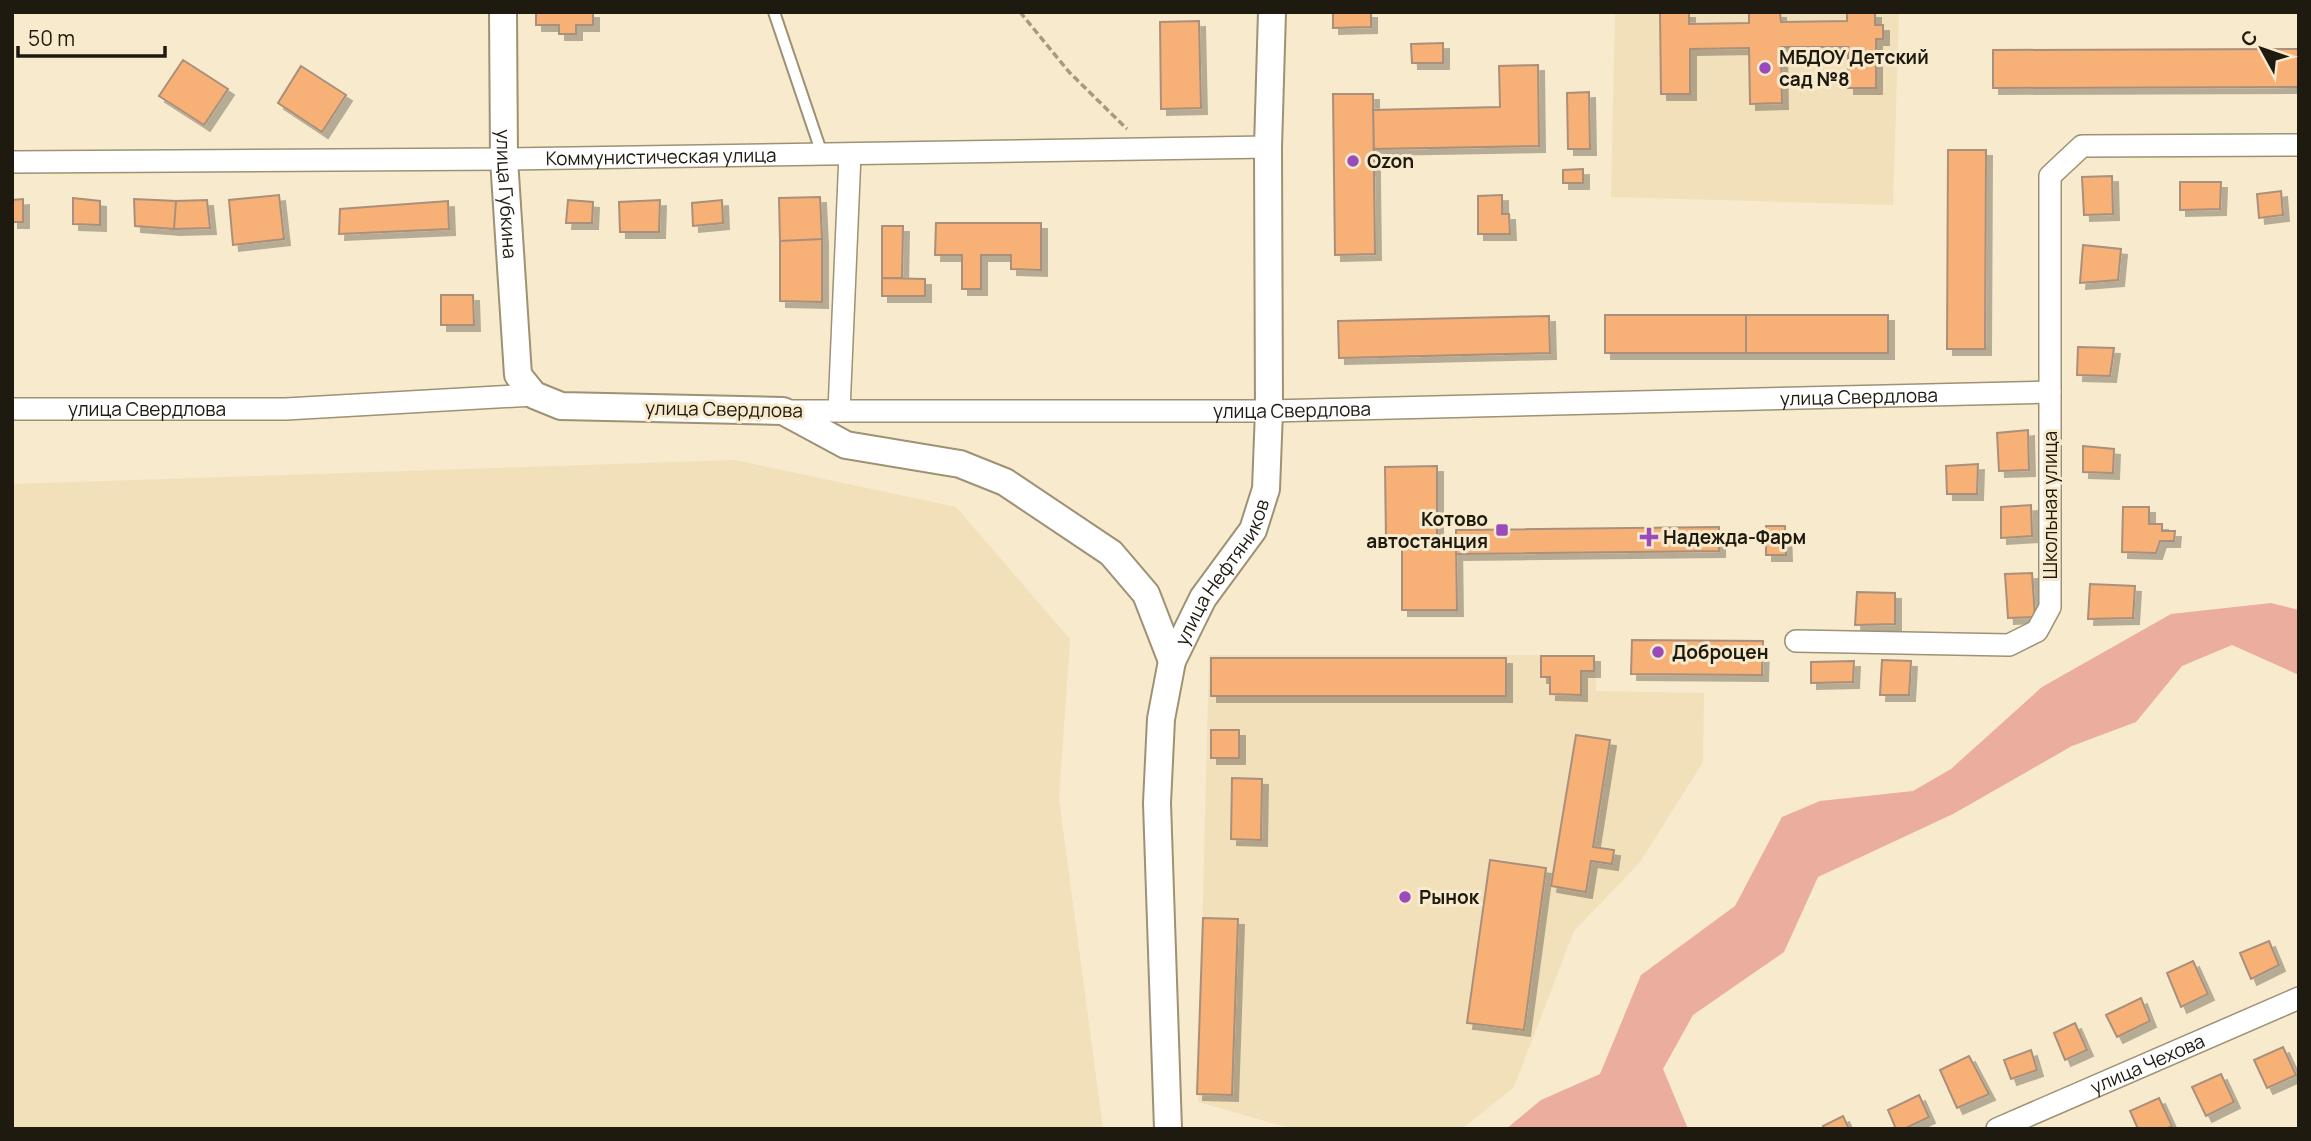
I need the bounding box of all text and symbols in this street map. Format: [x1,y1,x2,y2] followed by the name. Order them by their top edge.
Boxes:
[18,14,164,58] scale bar
[2227,14,2297,84] north arrow
[28,24,75,52] text: 50 m
[2235,24,2263,52] text: С
[1779,44,1929,92] place label: МБДОУ Детский сад №8
[1757,60,1773,76] marker: МБДОУ Детский сад №8
[491,129,523,259] street label: улица Губкина
[545,142,777,171] street label: Коммунистическая улица
[1367,148,1414,174] place label: Ozon
[1345,153,1361,169] marker: Ozon
[1780,382,1938,412] street label: улица Свердлова
[645,395,803,423] street label: улица Свердлова
[68,396,226,422] street label: улица Свердлова
[1213,396,1371,424] street label: улица Свердлова
[2037,431,2063,579] street label: Школьная улица
[1169,496,1275,650] street label: улица Нефтяников
[1366,506,1488,554] place label: Котово автостанция
[1494,522,1510,538] marker: Котово автостанция
[1663,524,1806,550] place label: Надежда-Фарм
[1641,529,1657,545] marker: Надежда-Фарм
[1672,639,1769,665] place label: Доброцен
[1650,644,1666,660] marker: Доброцен
[1419,884,1480,910] place label: Рынок
[1397,889,1413,905] marker: Рынок
[2086,1027,2209,1100] street label: улица Чехова

